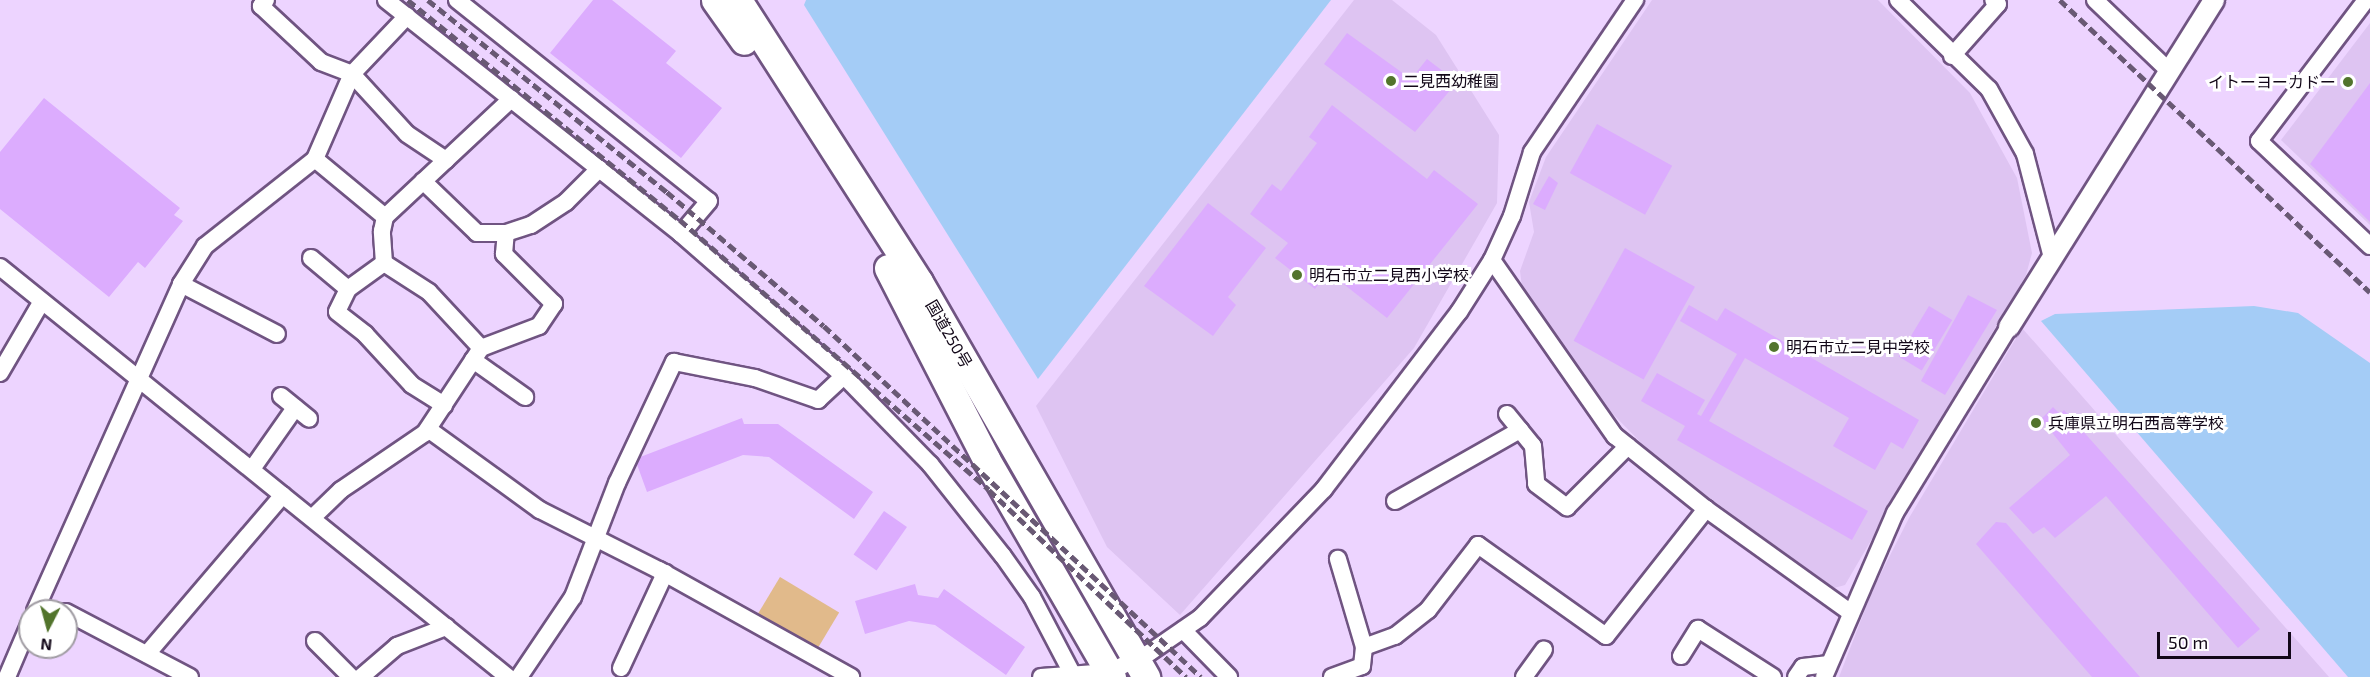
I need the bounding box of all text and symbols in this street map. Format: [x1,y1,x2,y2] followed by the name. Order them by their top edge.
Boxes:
[1403,71,1499,91] place label: 二見西幼稚園
[2208,72,2336,92] place label: イトーヨーカドー
[1384,74,1398,88] marker: 二見西幼稚園
[2341,75,2355,89] marker: イトーヨーカドー
[1309,265,1469,285] place label: 明石市立二見西小学校
[1290,268,1304,282] marker: 明石市立二見西小学校
[922,297,976,371] street label: 国道250号
[1786,337,1930,357] place label: 明石市立二見中学校
[1767,340,1781,354] marker: 明石市立二見中学校
[2048,413,2224,433] place label: 兵庫県立明石西高等学校
[2029,416,2043,430] marker: 兵庫県立明石西高等学校
[18,599,78,659] north arrow
[2160,620,2294,658] scale bar
[2168,631,2208,653] text: 50 m
[40,635,53,655] text: N

